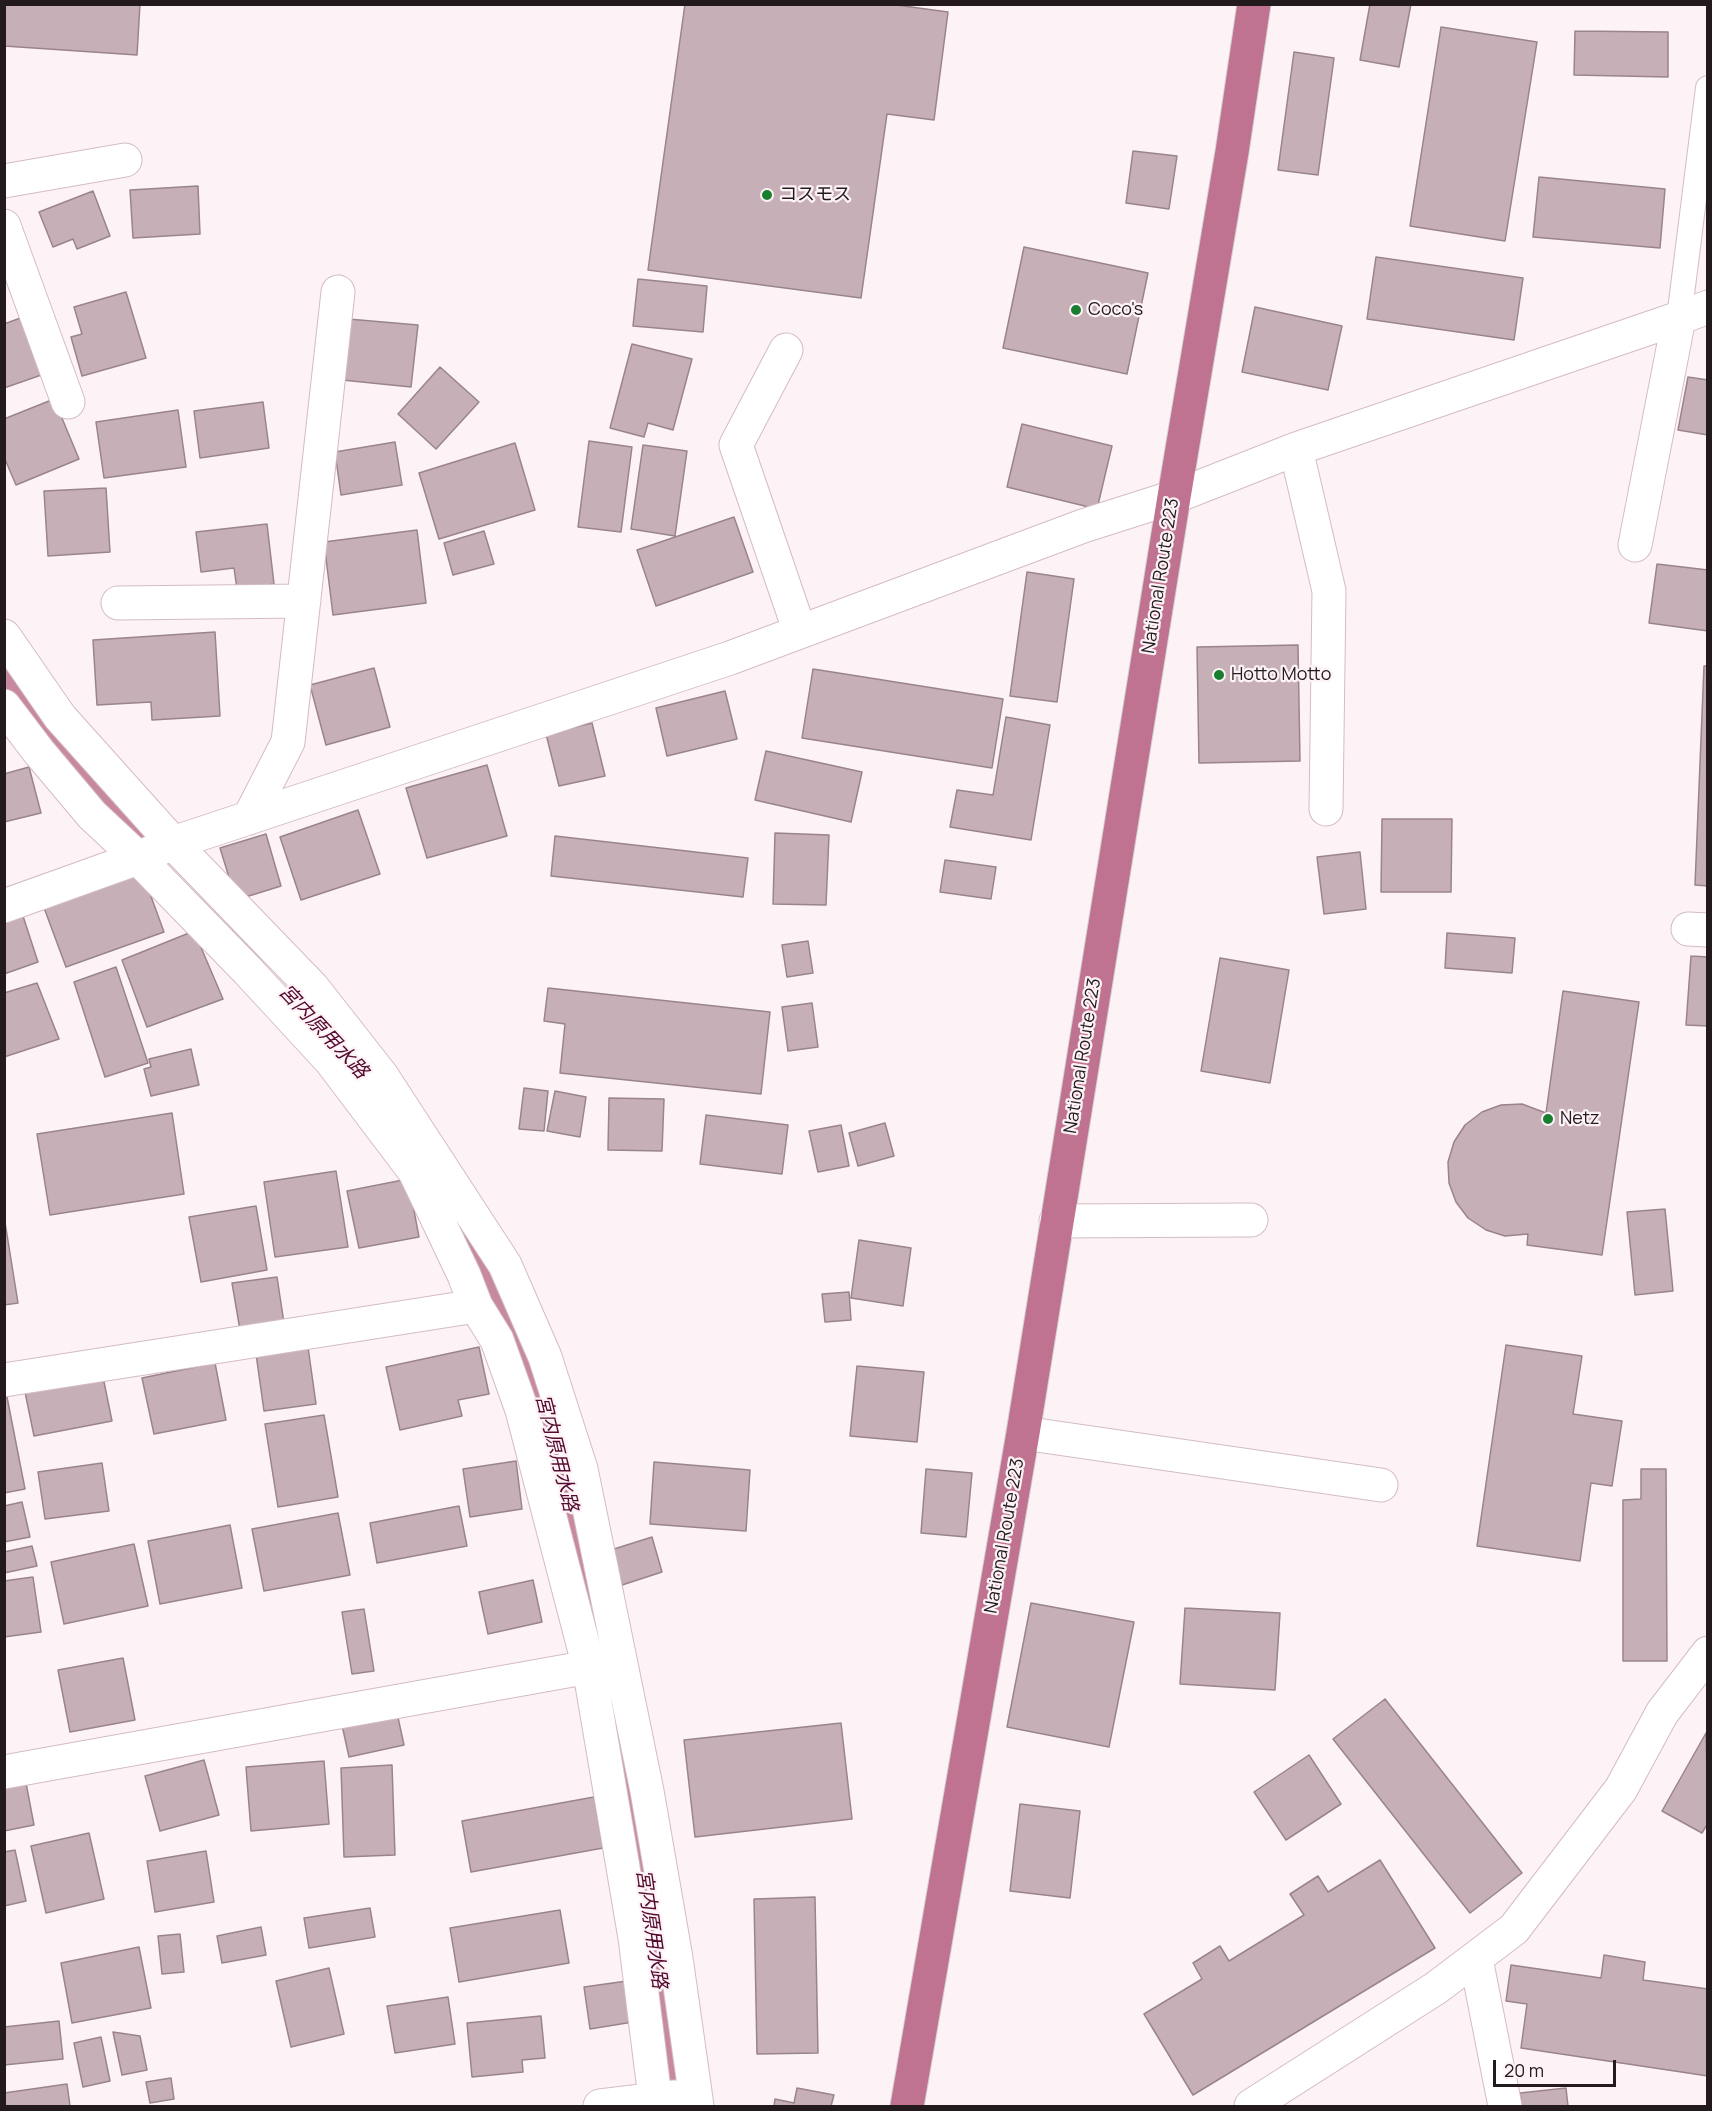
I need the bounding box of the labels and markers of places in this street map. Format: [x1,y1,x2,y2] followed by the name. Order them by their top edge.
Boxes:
[779,184,851,206] place label: コスモス
[760,188,774,202] marker: コスモス
[1088,299,1143,321] place label: Coco's
[1069,303,1083,317] marker: Coco's
[1231,664,1331,686] place label: Hotto Motto
[1212,668,1226,682] marker: Hotto Motto
[1560,1108,1600,1130] place label: Netz
[1541,1112,1555,1126] marker: Netz

